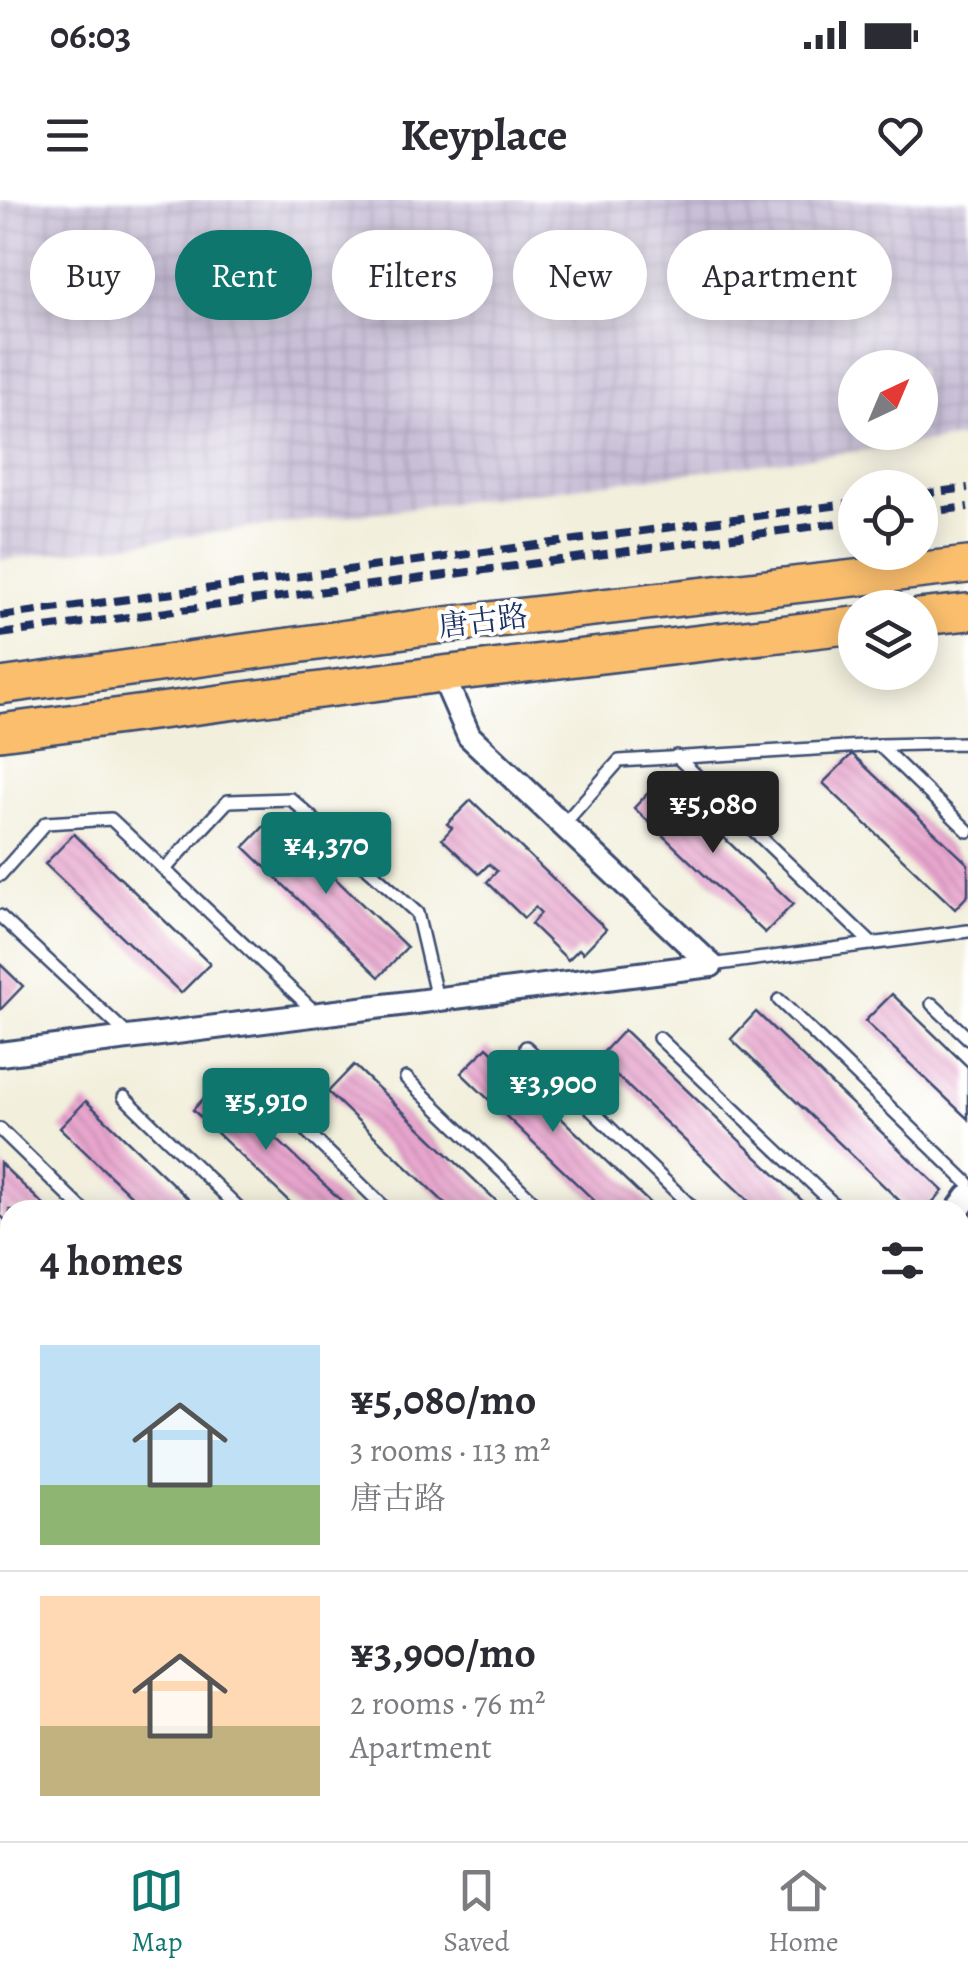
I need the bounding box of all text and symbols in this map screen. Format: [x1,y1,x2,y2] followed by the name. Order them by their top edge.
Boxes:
[50,9,131,61] text: 06:03
[401,104,567,166] text: Keyplace
[40,108,95,163] icon: menu
[873,108,928,163] icon: heart
[30,230,155,320] chip: Buy
[175,230,312,320] chip: Rent
[332,230,493,320] chip: Filters
[513,230,647,320] chip: New
[667,230,892,320] chip: Apartment
[838,350,938,450] north arrow
[838,350,938,690] map controls
[838,470,938,570] button: locate
[838,590,938,690] button: layers
[436,596,530,646] street label: 唐古路
[632,771,794,856] pin: ¥5,080
[669,781,757,825] text: ¥5,080
[245,812,407,897] pin: ¥4,370
[283,822,369,866] text: ¥4,370
[472,1050,634,1135] pin: ¥3,900
[509,1060,597,1104] text: ¥3,900
[185,1068,347,1153] pin: ¥5,910
[224,1078,308,1122] text: ¥5,910
[40,1232,183,1289] text: 4 homes
[875,1233,930,1288] icon: filters
[350,1371,536,1428] text: ¥5,080/mo
[120,1385,240,1505] icon: home
[350,1428,551,1472] text: 3 rooms · 113 m²
[350,1476,446,1520] text: 唐古路
[350,1624,536,1681] text: ¥3,900/mo
[120,1636,240,1756] icon: home
[350,1681,546,1725] text: 2 rooms · 76 m²
[350,1725,492,1769] text: Apartment
[129,1863,184,1961] tab: Map
[443,1863,510,1961] tab: Saved
[768,1863,839,1961] tab: Home

